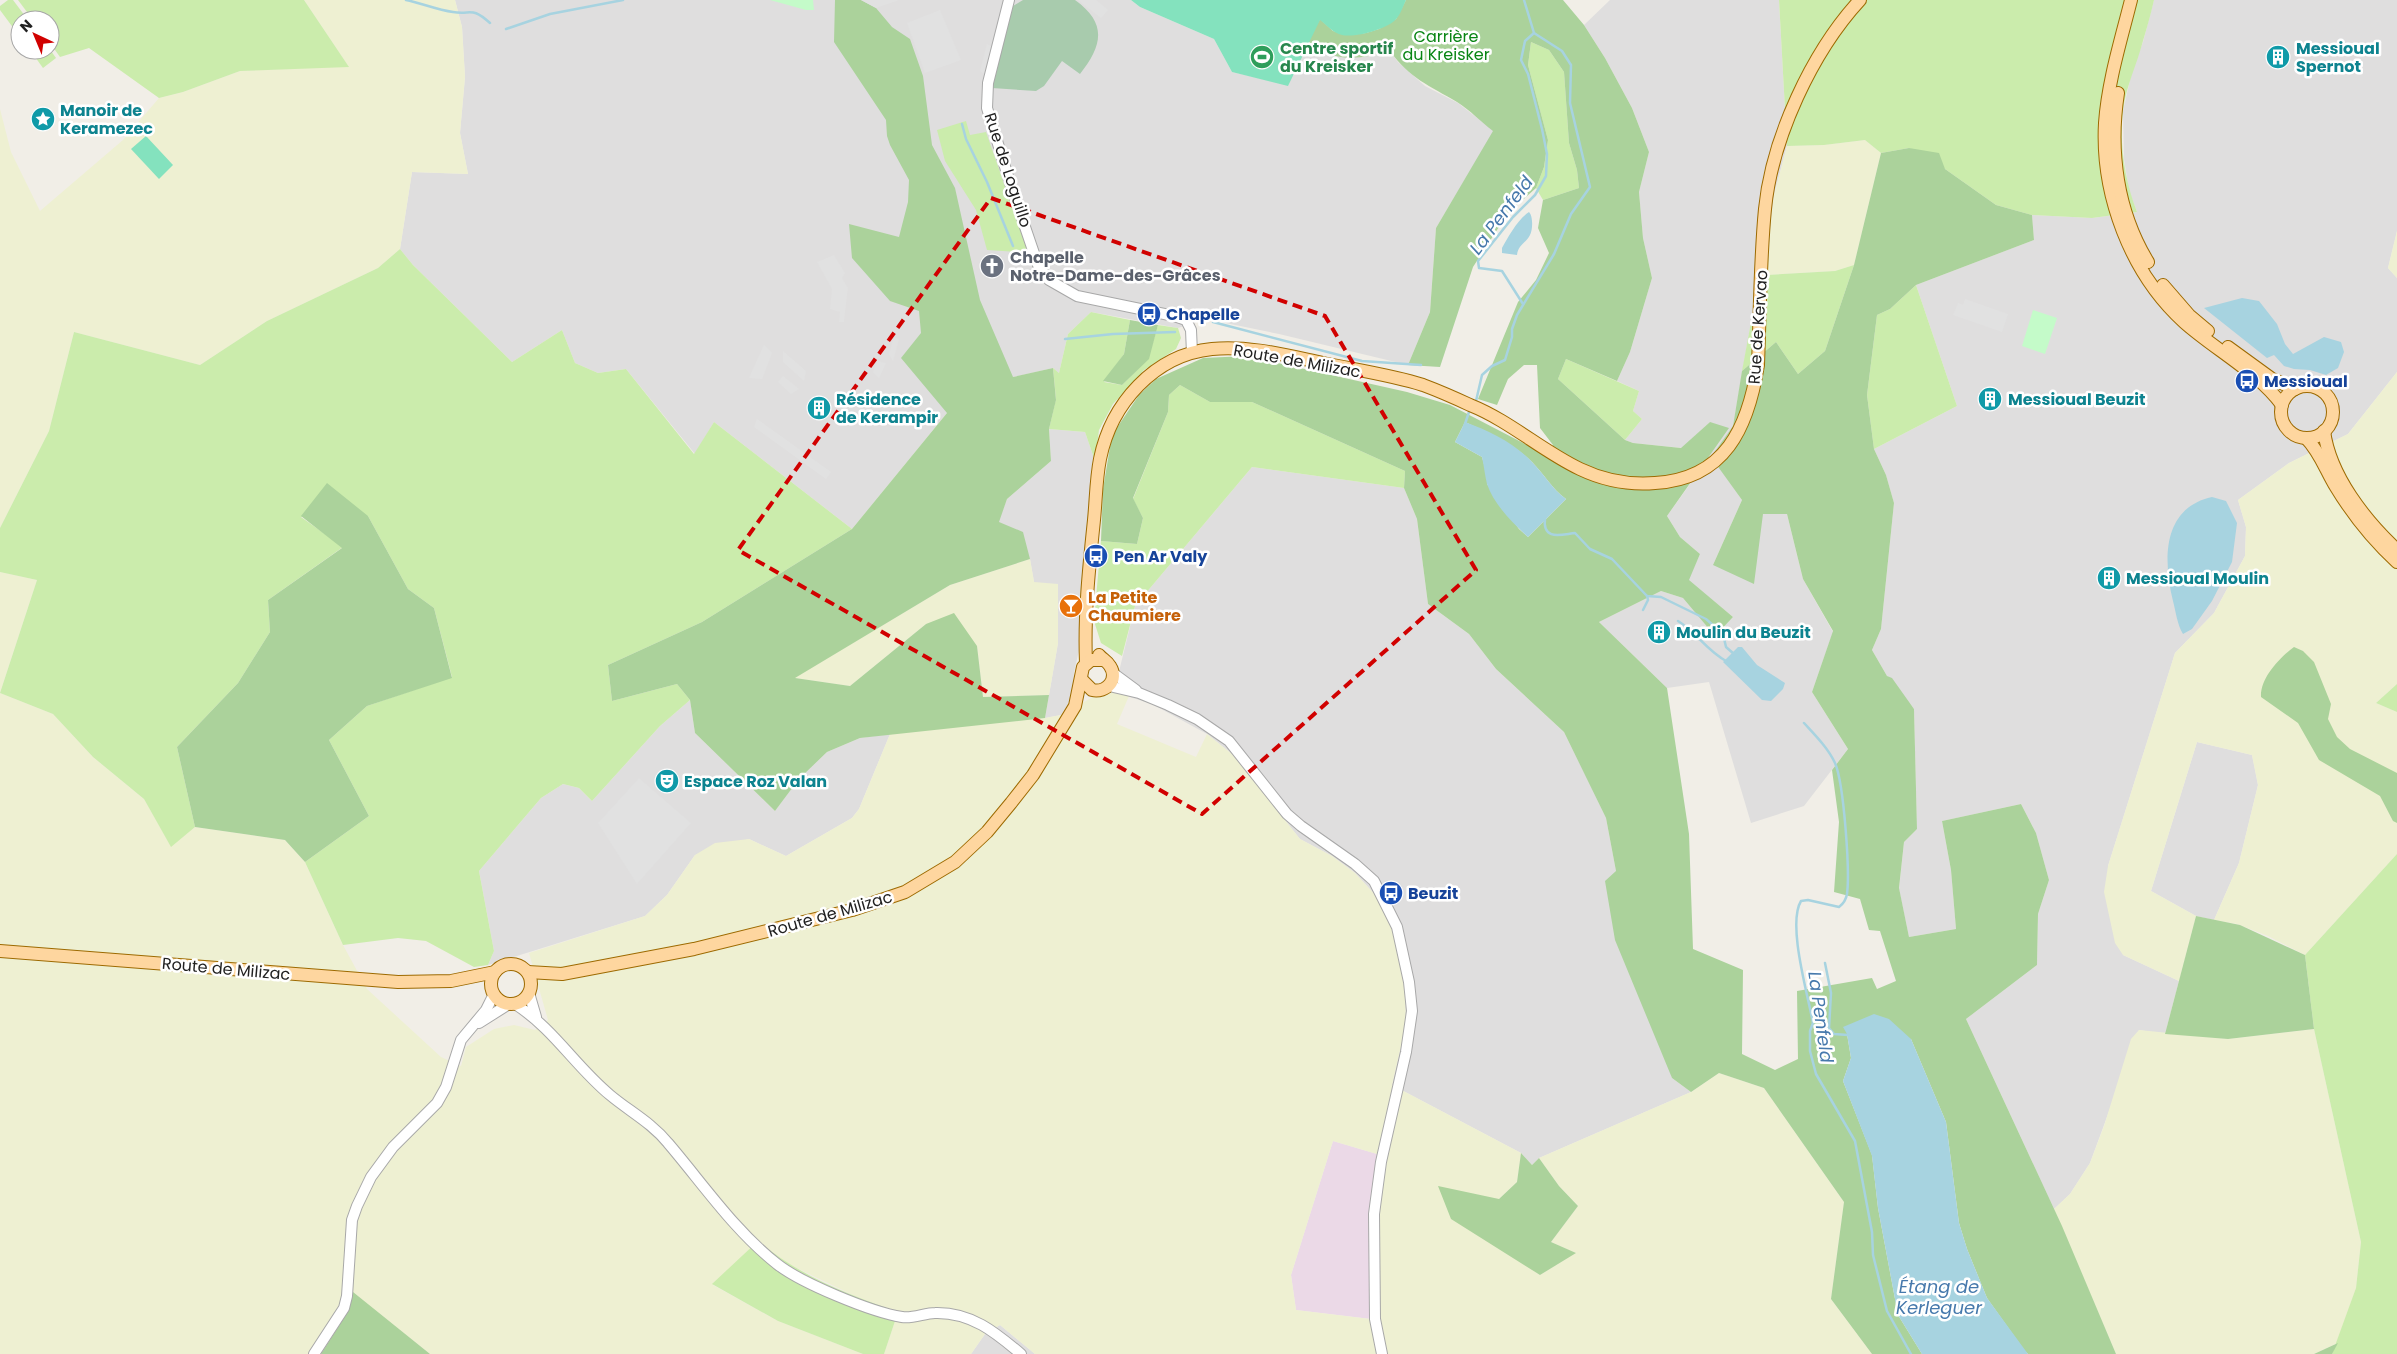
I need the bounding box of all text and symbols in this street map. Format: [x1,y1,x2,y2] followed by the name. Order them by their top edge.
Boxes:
[10,10,60,60] north arrow
[15,15,37,36] text: N
[1402,25,1490,66] park label: Carrière du Kreisker
[1280,37,1393,78] place label: Centre sportif du Kreisker
[2296,37,2380,78] place label: Messioual Spernot
[1249,44,1275,70] sports icon: Centre sportif du Kreisker
[2265,44,2291,70] building icon: Messioual Spernot
[60,99,153,140] place label: Manoir de Keramezec
[30,106,56,132] place icon: Manoir de Keramezec
[979,110,1037,230] street label: Rue de Loguillo
[1463,170,1539,259] water label: La Penfeld
[1010,246,1221,287] place label: Chapelle Notre-Dame-des-Grâces
[979,253,1005,279] church icon: Chapelle Notre-Dame-des-Grâces
[1743,269,1773,385] street label: Rue de Kervao
[1136,301,1162,327] bus stop icon: Chapelle
[1166,303,1240,326] place label: Chapelle
[1232,339,1363,384] street label: Route de Milizac
[2234,368,2260,394] bus stop icon: Messioual
[2264,370,2348,393] place label: Messioual
[1977,386,2003,412] building icon: Messioual Beuzit
[836,388,938,429] place label: Résidence de Kerampir
[2008,388,2145,411] place label: Messioual Beuzit
[806,395,832,421] building icon: Résidence de Kerampir
[1083,543,1109,569] bus stop icon: Pen Ar Valy
[1114,545,1208,568] place label: Pen Ar Valy
[2096,565,2122,591] building icon: Messioual Moulin
[2126,567,2269,590] place label: Messioual Moulin
[1088,586,1181,627] place label: La Petite Chaumiere
[1058,593,1084,619] bar icon: La Petite Chaumiere
[1646,619,1672,645] building icon: Moulin du Beuzit
[1676,621,1811,644] place label: Moulin du Beuzit
[654,768,680,794] theatre icon: Espace Roz Valan
[684,770,827,793] place label: Espace Roz Valan
[1378,880,1404,906] bus stop icon: Beuzit
[1408,882,1458,905] place label: Beuzit
[765,885,895,943] street label: Route de Milizac
[161,952,291,986] street label: Route de Milizac
[1802,970,1840,1065] water label: La Penfeld
[1896,1274,1983,1320] water label: Étang de Kerleguer

